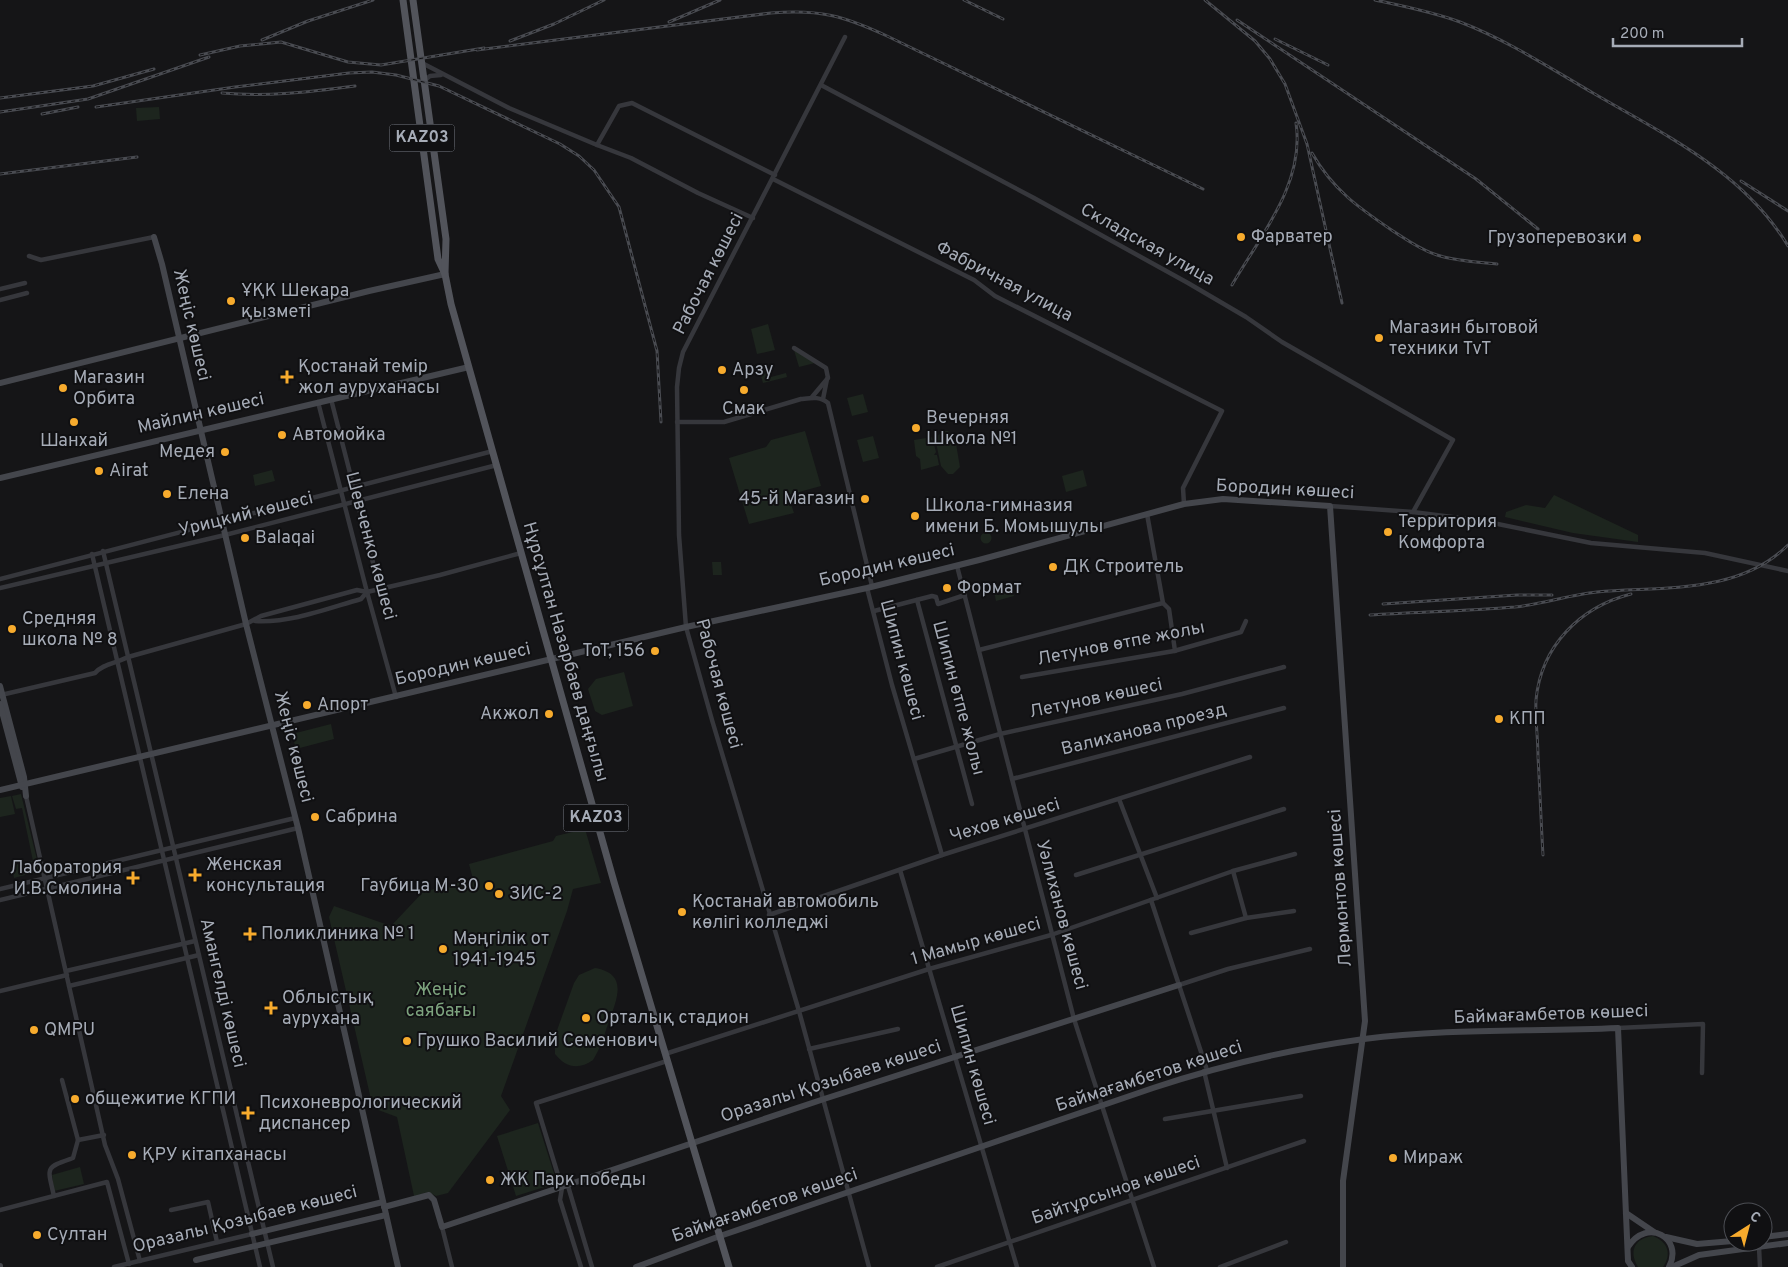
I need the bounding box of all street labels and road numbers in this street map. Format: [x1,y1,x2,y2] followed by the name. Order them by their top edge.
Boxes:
[390,125,454,152] road number: KАZ03
[1076,199,1218,291] street label: Складская улица
[668,209,750,339] street label: Рабочая көшесі
[932,236,1076,328] street label: Фабричная улица
[167,267,215,383] street label: Жеңіс көшесі
[135,388,267,440] street label: Майлин көшесі
[339,469,401,623] street label: Шевченко көшесі
[1215,475,1355,505] street label: Бородин көшесі
[176,487,316,543] street label: Урицкий көшесі
[517,519,613,785] street label: Нұрсұлтан Назарбаев даңғылы
[817,539,957,593] street label: Бородин көшесі
[874,597,928,723] street label: Шипин көшесі
[690,616,746,752] street label: Рабочая көшесі
[1035,616,1207,672] street label: Летунов өтпе жолы
[926,618,990,778] street label: Шипин өтпе жолы
[393,638,533,692] street label: Бородин көшесі
[1027,674,1165,724] street label: Летунов көшесі
[268,689,318,805] street label: Жеңіс көшесі
[1059,698,1229,762] street label: Валиханова проезд
[947,793,1063,849] street label: Чехов көшесі
[564,804,628,831] road number: KАZ03
[1324,808,1358,968] street label: Лермонтов көшесі
[1030,838,1092,992] street label: Уәлиханов көшесі
[909,913,1043,971] street label: 1 Мамыр көшесі
[194,916,250,1070] street label: Амангелді көшесі
[1453,1000,1649,1030] street label: Баймағамбетов көшесі
[944,1002,1000,1128] street label: Шипин көшесі
[718,1035,944,1129] street label: Оразалы Қозыбаев көшесі
[1053,1036,1245,1118] street label: Баймағамбетов көшесі
[1029,1151,1203,1231] street label: Байтұрсынов көшесі
[669,1163,861,1249] street label: Баймағамбетов көшесі
[130,1181,360,1259] street label: Оразалы Қозыбаев көшесі

